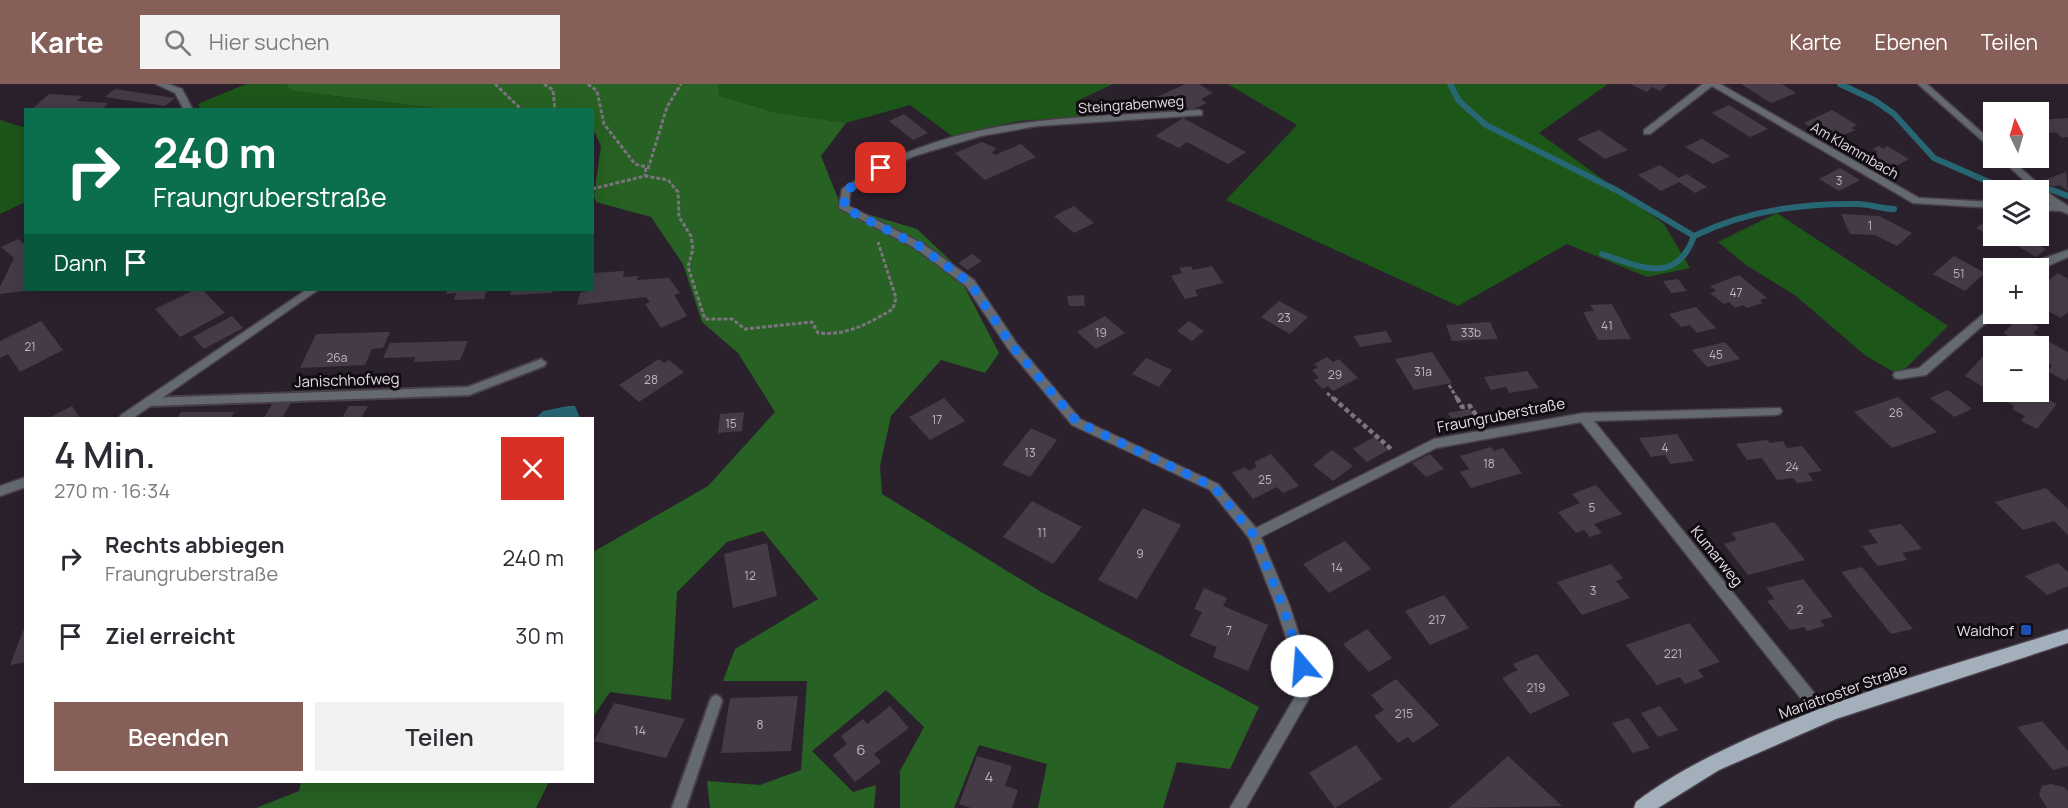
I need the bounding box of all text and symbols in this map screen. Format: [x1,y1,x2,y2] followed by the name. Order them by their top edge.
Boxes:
[140,15,560,69] search box
[30,23,104,61] text: Karte
[161,26,194,59] icon: search
[209,27,330,57] text: Hier suchen
[1789,28,1841,56] text: Karte
[1874,28,1948,56] text: Ebenen
[1981,28,2038,56] text: Teilen
[1077,91,1185,117] street label: Steingrabenweg
[1983,102,2049,168] north arrow
[1983,102,2049,402] map controls
[1807,117,1903,183] street label: Am Klammbach
[153,123,277,181] text: 240 m
[54,132,132,210] icon: right
[855,142,906,193] pin
[864,151,897,184] icon: arrive
[1836,172,1842,189] house number: 3
[153,178,387,215] text: Fraungruberstraße
[1983,180,2049,246] button: layers
[1868,217,1872,234] house number: 1
[119,246,152,279] icon: arrive
[54,248,107,278] text: Dann
[1983,258,2049,324] button: +
[1953,265,1965,282] house number: 51
[1729,284,1743,301] house number: 47
[1277,309,1291,326] house number: 23
[1601,317,1613,334] house number: 41
[1095,324,1107,341] house number: 19
[1461,324,1481,341] house number: 33b
[1983,336,2049,402] button: −
[24,338,36,355] house number: 21
[1709,346,1723,363] house number: 45
[327,349,347,366] house number: 26a
[1414,363,1432,380] house number: 31a
[1328,366,1342,383] house number: 29
[294,368,400,392] street label: Janischhofweg
[644,371,658,388] house number: 28
[1435,392,1567,438] street label: Fraungruberstraße
[1889,404,1903,421] house number: 26
[932,411,942,428] house number: 17
[725,415,737,432] house number: 15
[54,430,155,479] text: 4 Min.
[501,437,564,500] button: close
[1661,439,1669,456] house number: 4
[1024,444,1036,461] house number: 13
[1483,455,1495,472] house number: 18
[1785,458,1799,475] house number: 24
[1258,471,1272,488] house number: 25
[54,477,170,504] text: 270 m · 16:34
[1589,499,1596,516] house number: 5
[1686,521,1748,591] street label: Kumarweg
[1037,524,1047,541] house number: 11
[105,530,284,560] text: Rechts abbiegen
[54,542,87,575] icon: right
[502,543,564,573] text: 240 m
[1136,545,1144,562] house number: 9
[1331,559,1343,576] house number: 14
[105,560,278,587] text: Fraungruberstraße
[744,567,756,584] house number: 12
[1590,582,1596,599] house number: 3
[1797,601,1804,618] house number: 2
[1428,611,1446,628] house number: 217
[54,620,87,653] icon: arrive
[1957,620,2015,641] place label: Waldhof
[105,621,236,651] text: Ziel erreicht
[515,621,564,651] text: 30 m
[1226,622,1232,639] house number: 7
[2019,623,2033,637] marker: Waldhof
[1270,634,1334,698] position arrow
[1664,645,1682,662] house number: 221
[1776,658,1910,724] street label: Mariatroster Straße
[1527,679,1545,696] house number: 219
[54,702,303,771] button: Beenden
[315,702,564,771] button: Teilen
[1395,705,1413,722] house number: 215
[757,716,764,733] house number: 8
[634,722,646,739] house number: 14
[856,739,866,760] house number: 6
[985,766,994,787] house number: 4

